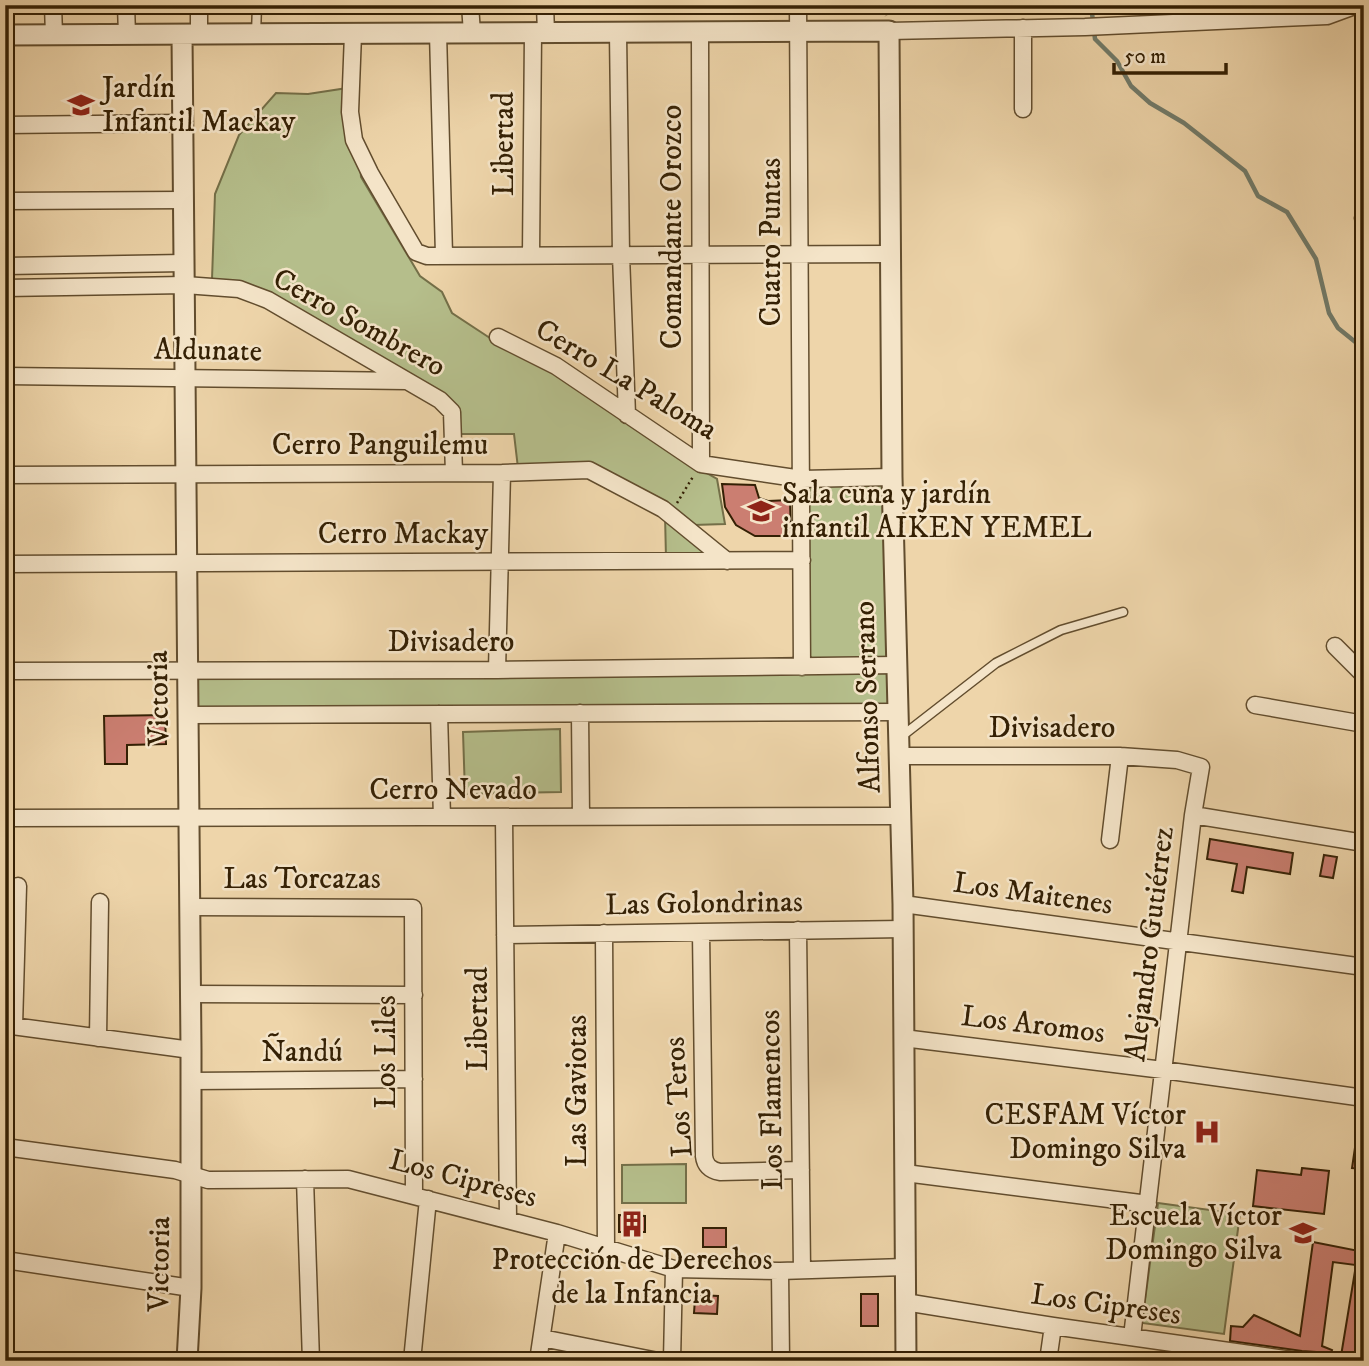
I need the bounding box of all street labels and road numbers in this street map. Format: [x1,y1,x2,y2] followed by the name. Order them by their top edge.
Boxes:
[486,92,523,196] street label: Libertad
[654,105,691,349] street label: Comandante Orozco
[753,158,790,326] street label: Cuatro Puntas
[266,260,452,386] street label: Cerro Sombrero
[528,311,724,449] street label: Cerro La Paloma
[154,332,262,370] street label: Aldunate
[272,427,488,464] street label: Cerro Panguilemu
[318,516,489,553] street label: Cerro Mackay
[846,600,890,794] street label: Alfonso Serrano
[388,624,514,661] street label: Divisadero
[140,650,178,747] street label: Victoria
[989,710,1115,747] street label: Divisadero
[369,772,537,809] street label: Cerro Nevado
[1117,825,1183,1063] street label: Alejandro Gutiérrez
[223,861,381,898] street label: Las Torcazas
[951,865,1115,923] street label: Los Maitenes
[605,884,803,924] street label: Las Golondrinas
[460,967,497,1071] street label: Libertad
[368,995,405,1109] street label: Los Liles
[959,998,1107,1052] street label: Los Aromos
[752,1009,792,1191] street label: Los Flamencos
[559,1015,596,1167] street label: Las Gaviotas
[261,1032,343,1071] street label: Ñandú
[656,1036,702,1158] street label: Los Teros
[385,1142,541,1216] street label: Los Cipreses
[141,1216,179,1313] street label: Victoria
[1029,1276,1183,1334] street label: Los Cipreses

